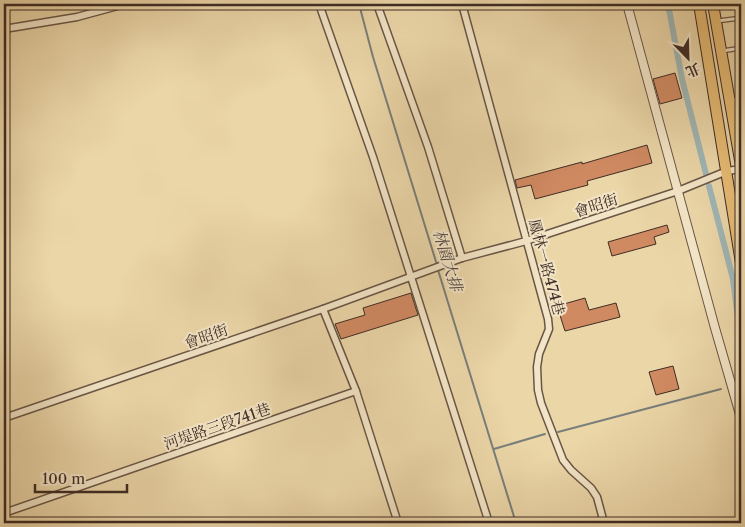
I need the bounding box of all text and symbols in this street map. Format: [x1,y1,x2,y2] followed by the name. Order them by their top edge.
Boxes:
[662,32,712,82] north arrow
[683,59,703,81] text: 北
[572,189,620,221] street label: 會昭街
[525,217,569,317] street label: 鳳林一路474巷
[429,226,468,295] water label: 林園大排
[182,320,230,352] street label: 會昭街
[161,399,273,453] street label: 河堤路三段741巷
[35,462,128,494] scale bar
[42,469,85,488] text: 100 m

